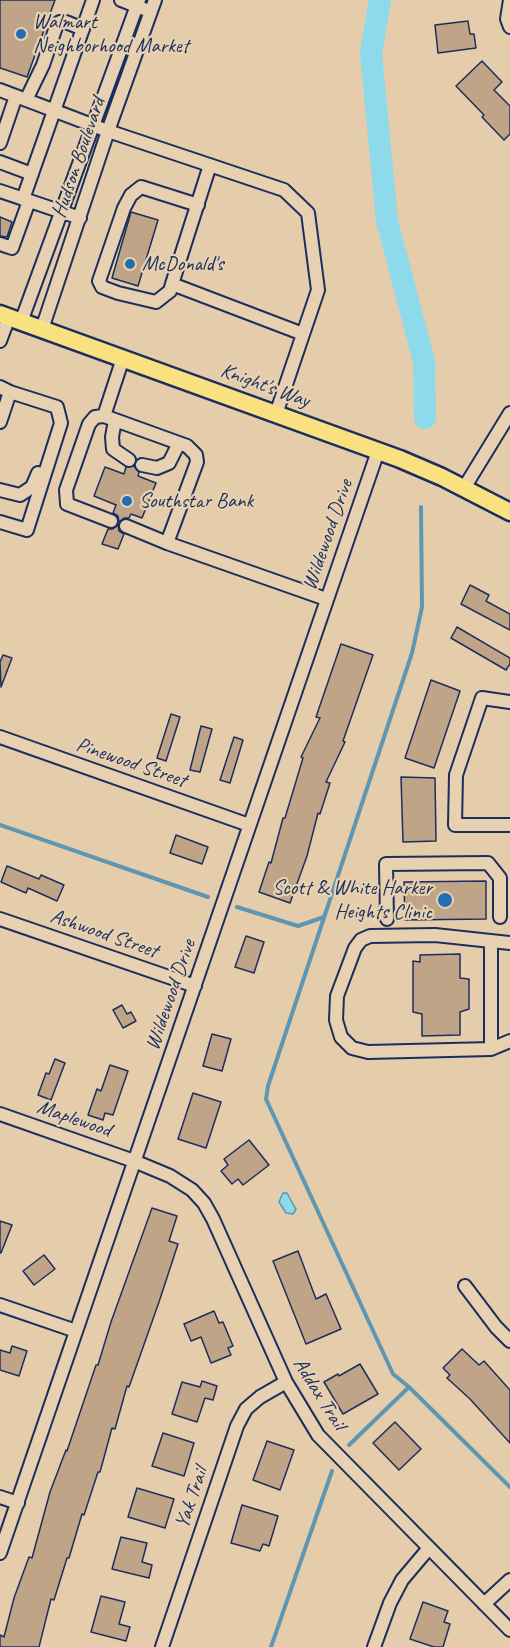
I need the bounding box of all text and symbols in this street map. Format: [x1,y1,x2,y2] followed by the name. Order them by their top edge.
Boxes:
[33,9,189,59] place label: Walmart Neighborhood Market
[14,27,28,41] marker: Walmart Neighborhood Market
[47,95,111,221] street label: Hudson Boulevard
[142,251,223,277] place label: McDonald's
[123,257,137,271] marker: McDonald's
[217,358,313,414] street label: Knight's Way
[297,477,359,593] street label: Wildewood Drive
[139,488,253,514] place label: Southstar Bank
[120,494,134,508] marker: Southstar Bank
[73,732,189,794] street label: Pinewood Street
[273,875,432,925] place label: Scott & White Harker Heights Clinic
[436,891,454,909] marker: Scott & White Harker Heights Clinic
[47,904,161,964] street label: Ashwood Street
[140,937,202,1053] street label: Wildewood Drive
[34,1095,114,1143] street label: Maplewood
[287,1353,351,1435] street label: Addax Trail
[170,1464,214,1532] street label: Yak Trail

